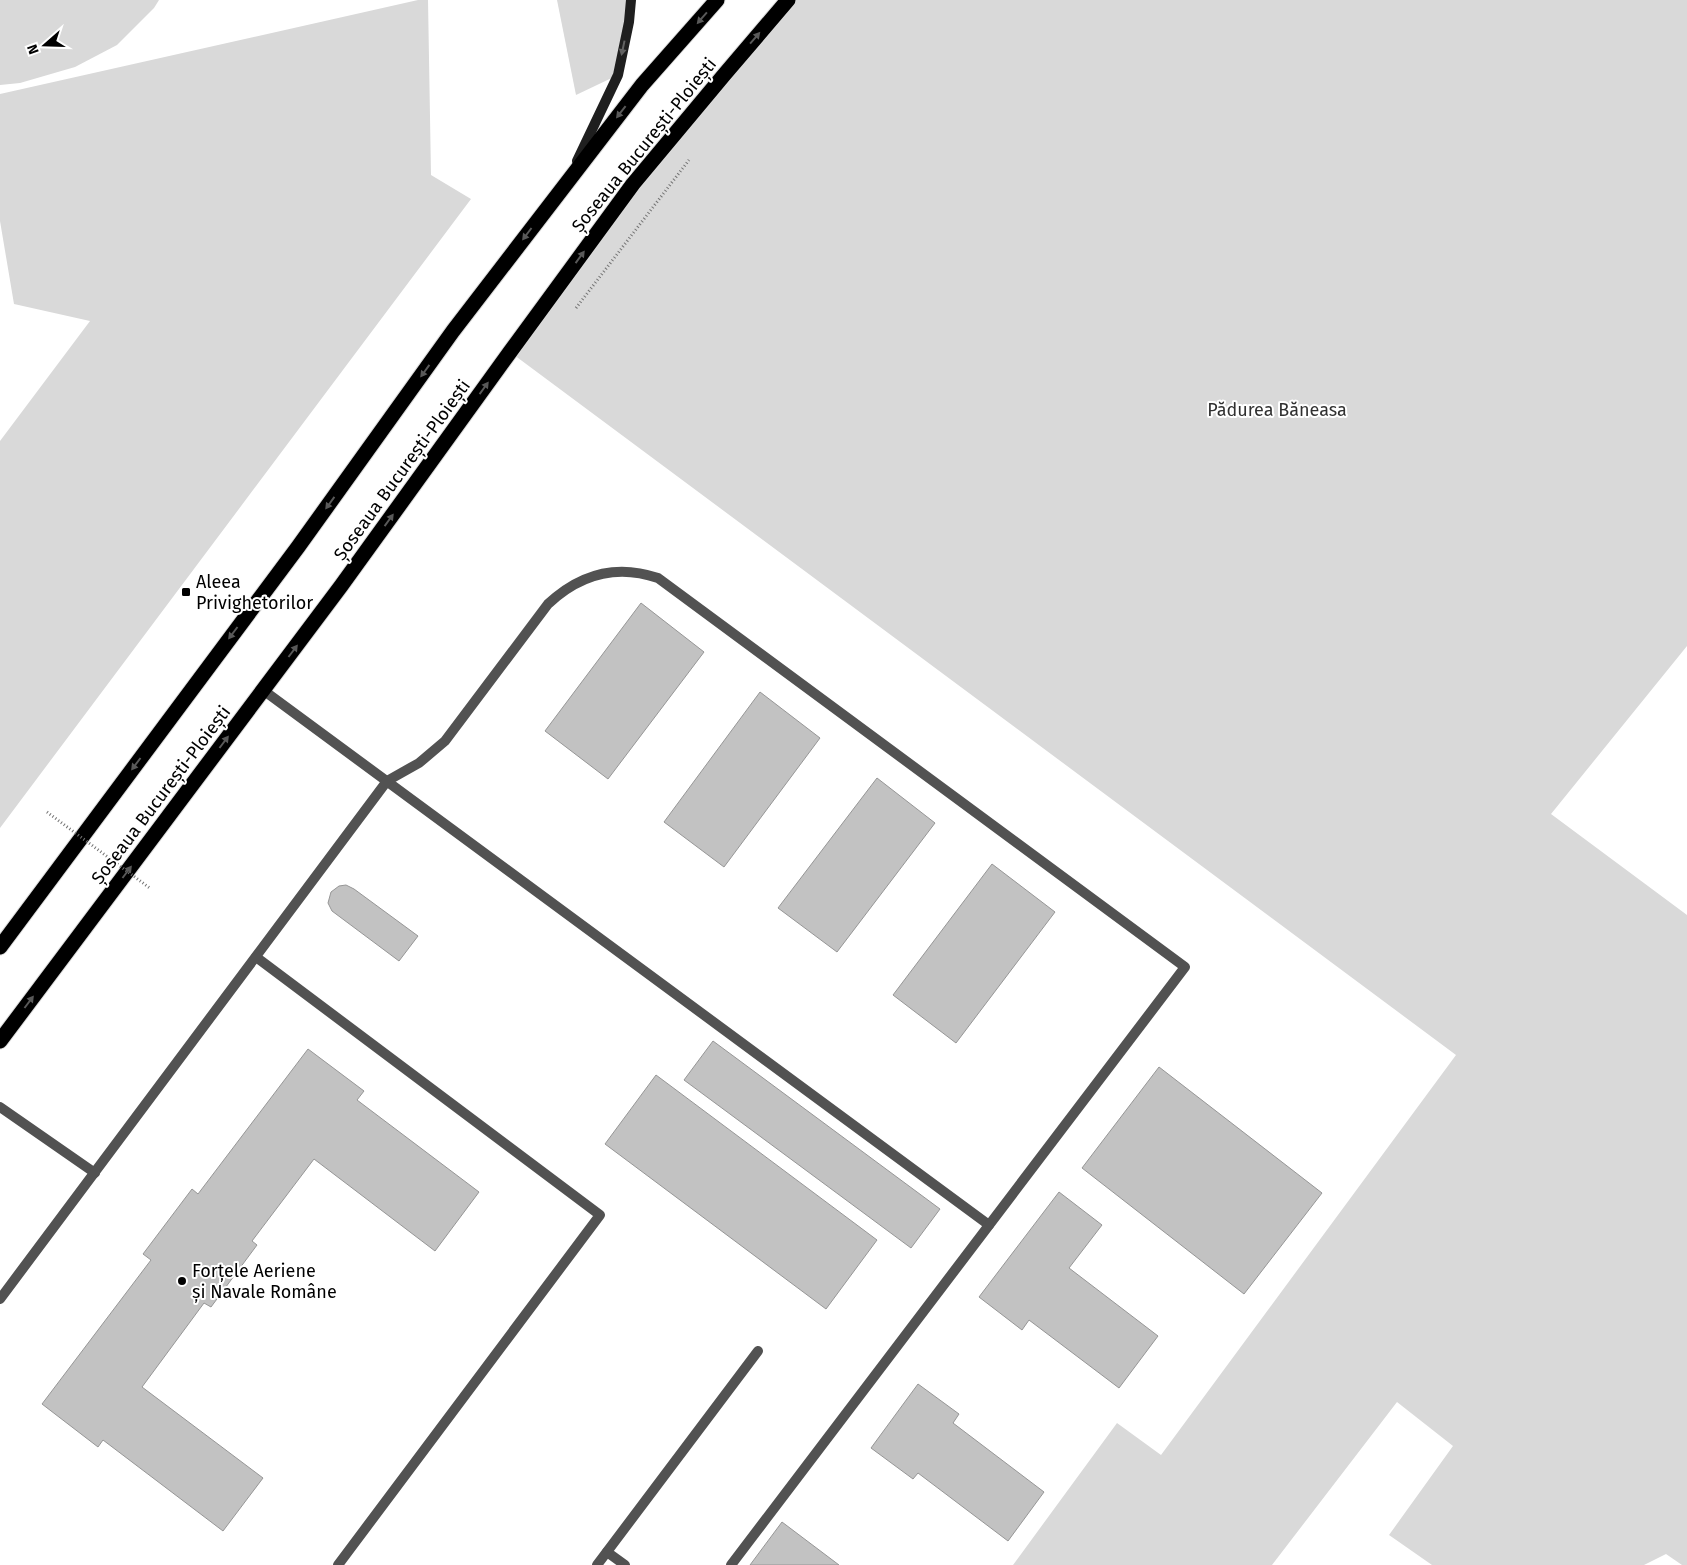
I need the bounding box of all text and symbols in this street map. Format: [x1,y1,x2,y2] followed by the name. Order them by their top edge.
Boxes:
[696,11,708,23] one-way arrow
[20,20,70,70] north arrow
[750,32,761,45] one-way arrow
[619,41,627,57] one-way arrow
[24,42,43,57] text: N
[567,53,722,237] street label: Șoseaua București-Ploiești
[616,106,626,119] one-way arrow
[522,227,533,240] one-way arrow
[575,250,585,264] one-way arrow
[420,364,430,378] one-way arrow
[329,375,476,565] street label: Șoseaua București-Ploiești
[479,381,489,395] one-way arrow
[1207,399,1347,421] park label: Pădurea Băneasa
[325,496,335,510] one-way arrow
[384,513,394,527] one-way arrow
[196,571,313,614] place label: Aleea Privighetorilor
[180,586,192,598] marker: Aleea Privighetorilor
[228,627,238,640] one-way arrow
[287,645,298,658] one-way arrow
[87,701,236,889] street label: Șoseaua București-Ploiești
[219,735,229,749] one-way arrow
[131,757,141,771] one-way arrow
[121,866,132,879] one-way arrow
[24,995,34,1009] one-way arrow
[192,1260,337,1304] place label: Forțele Aeriene și Navale Române
[176,1275,188,1287] marker: Forțele Aeriene și Navale Române

